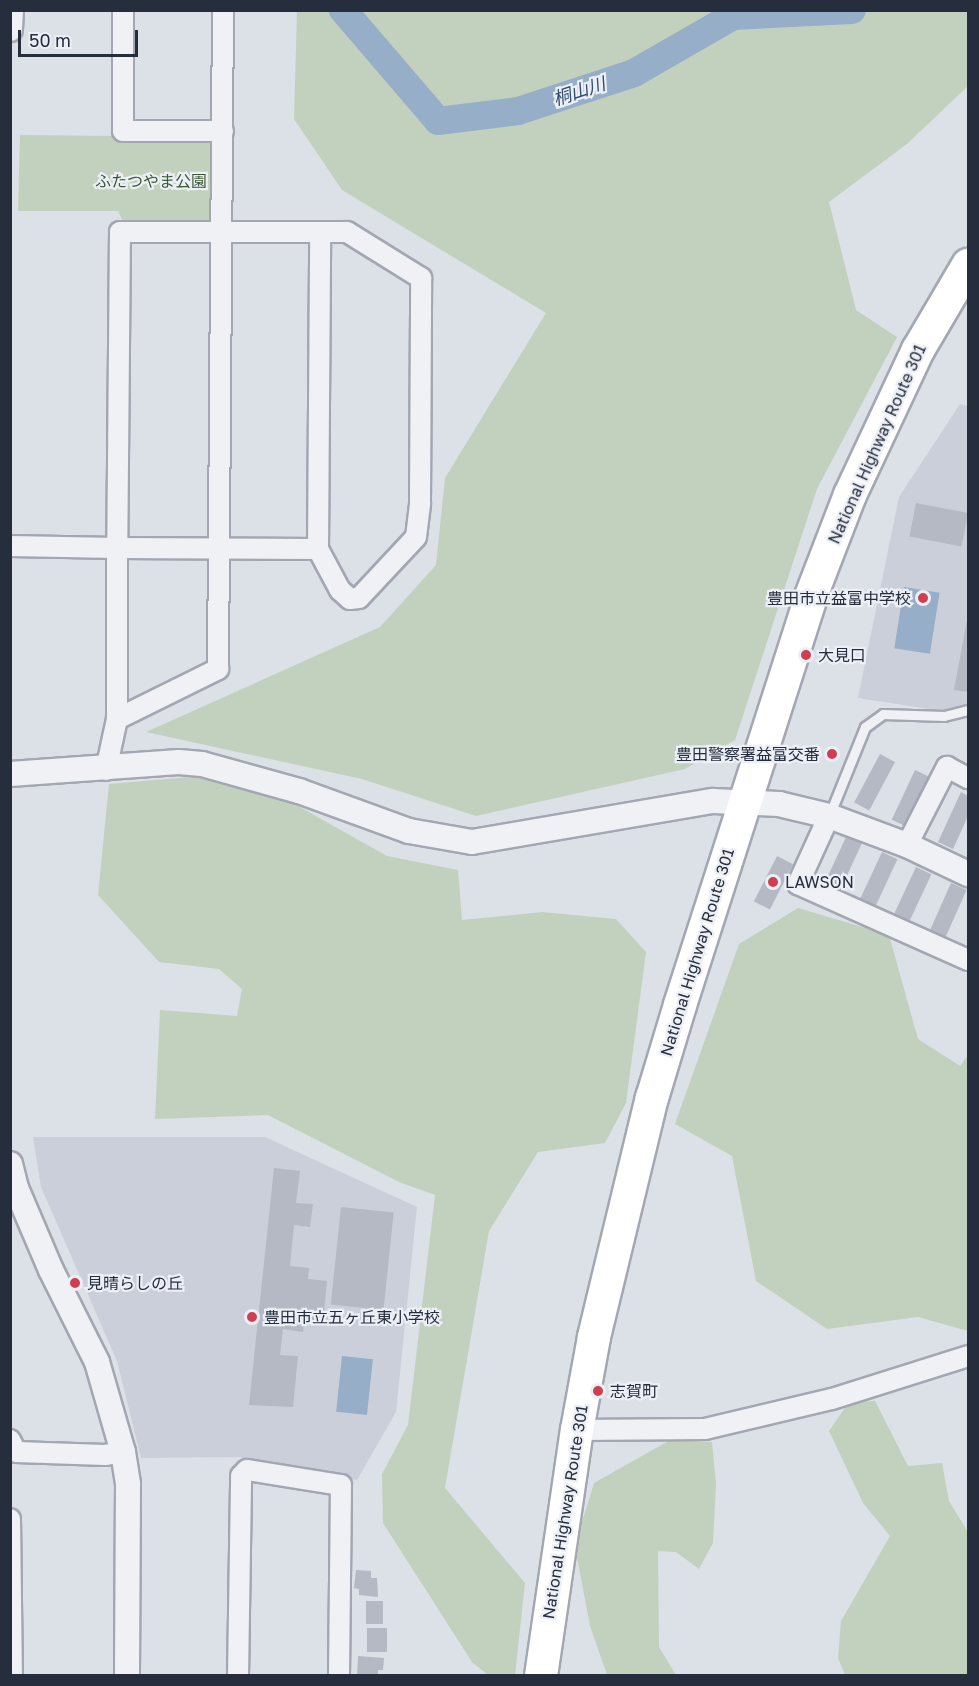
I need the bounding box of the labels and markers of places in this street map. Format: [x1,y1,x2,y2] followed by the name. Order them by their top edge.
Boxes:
[767,588,911,608] place label: 豊田市立益富中学校
[916,591,930,605] marker: 豊田市立益富中学校
[818,645,866,665] place label: 大見口
[799,648,813,662] marker: 大見口
[676,744,820,764] place label: 豊田警察署益富交番
[825,747,839,761] marker: 豊田警察署益富交番
[785,872,854,892] place label: LAWSON
[766,875,780,889] marker: LAWSON
[87,1273,183,1293] place label: 見晴らしの丘
[68,1276,82,1290] marker: 見晴らしの丘
[264,1307,440,1327] place label: 豊田市立五ヶ丘東小学校
[245,1310,259,1324] marker: 豊田市立五ヶ丘東小学校
[610,1381,658,1401] place label: 志賀町
[591,1384,605,1398] marker: 志賀町

